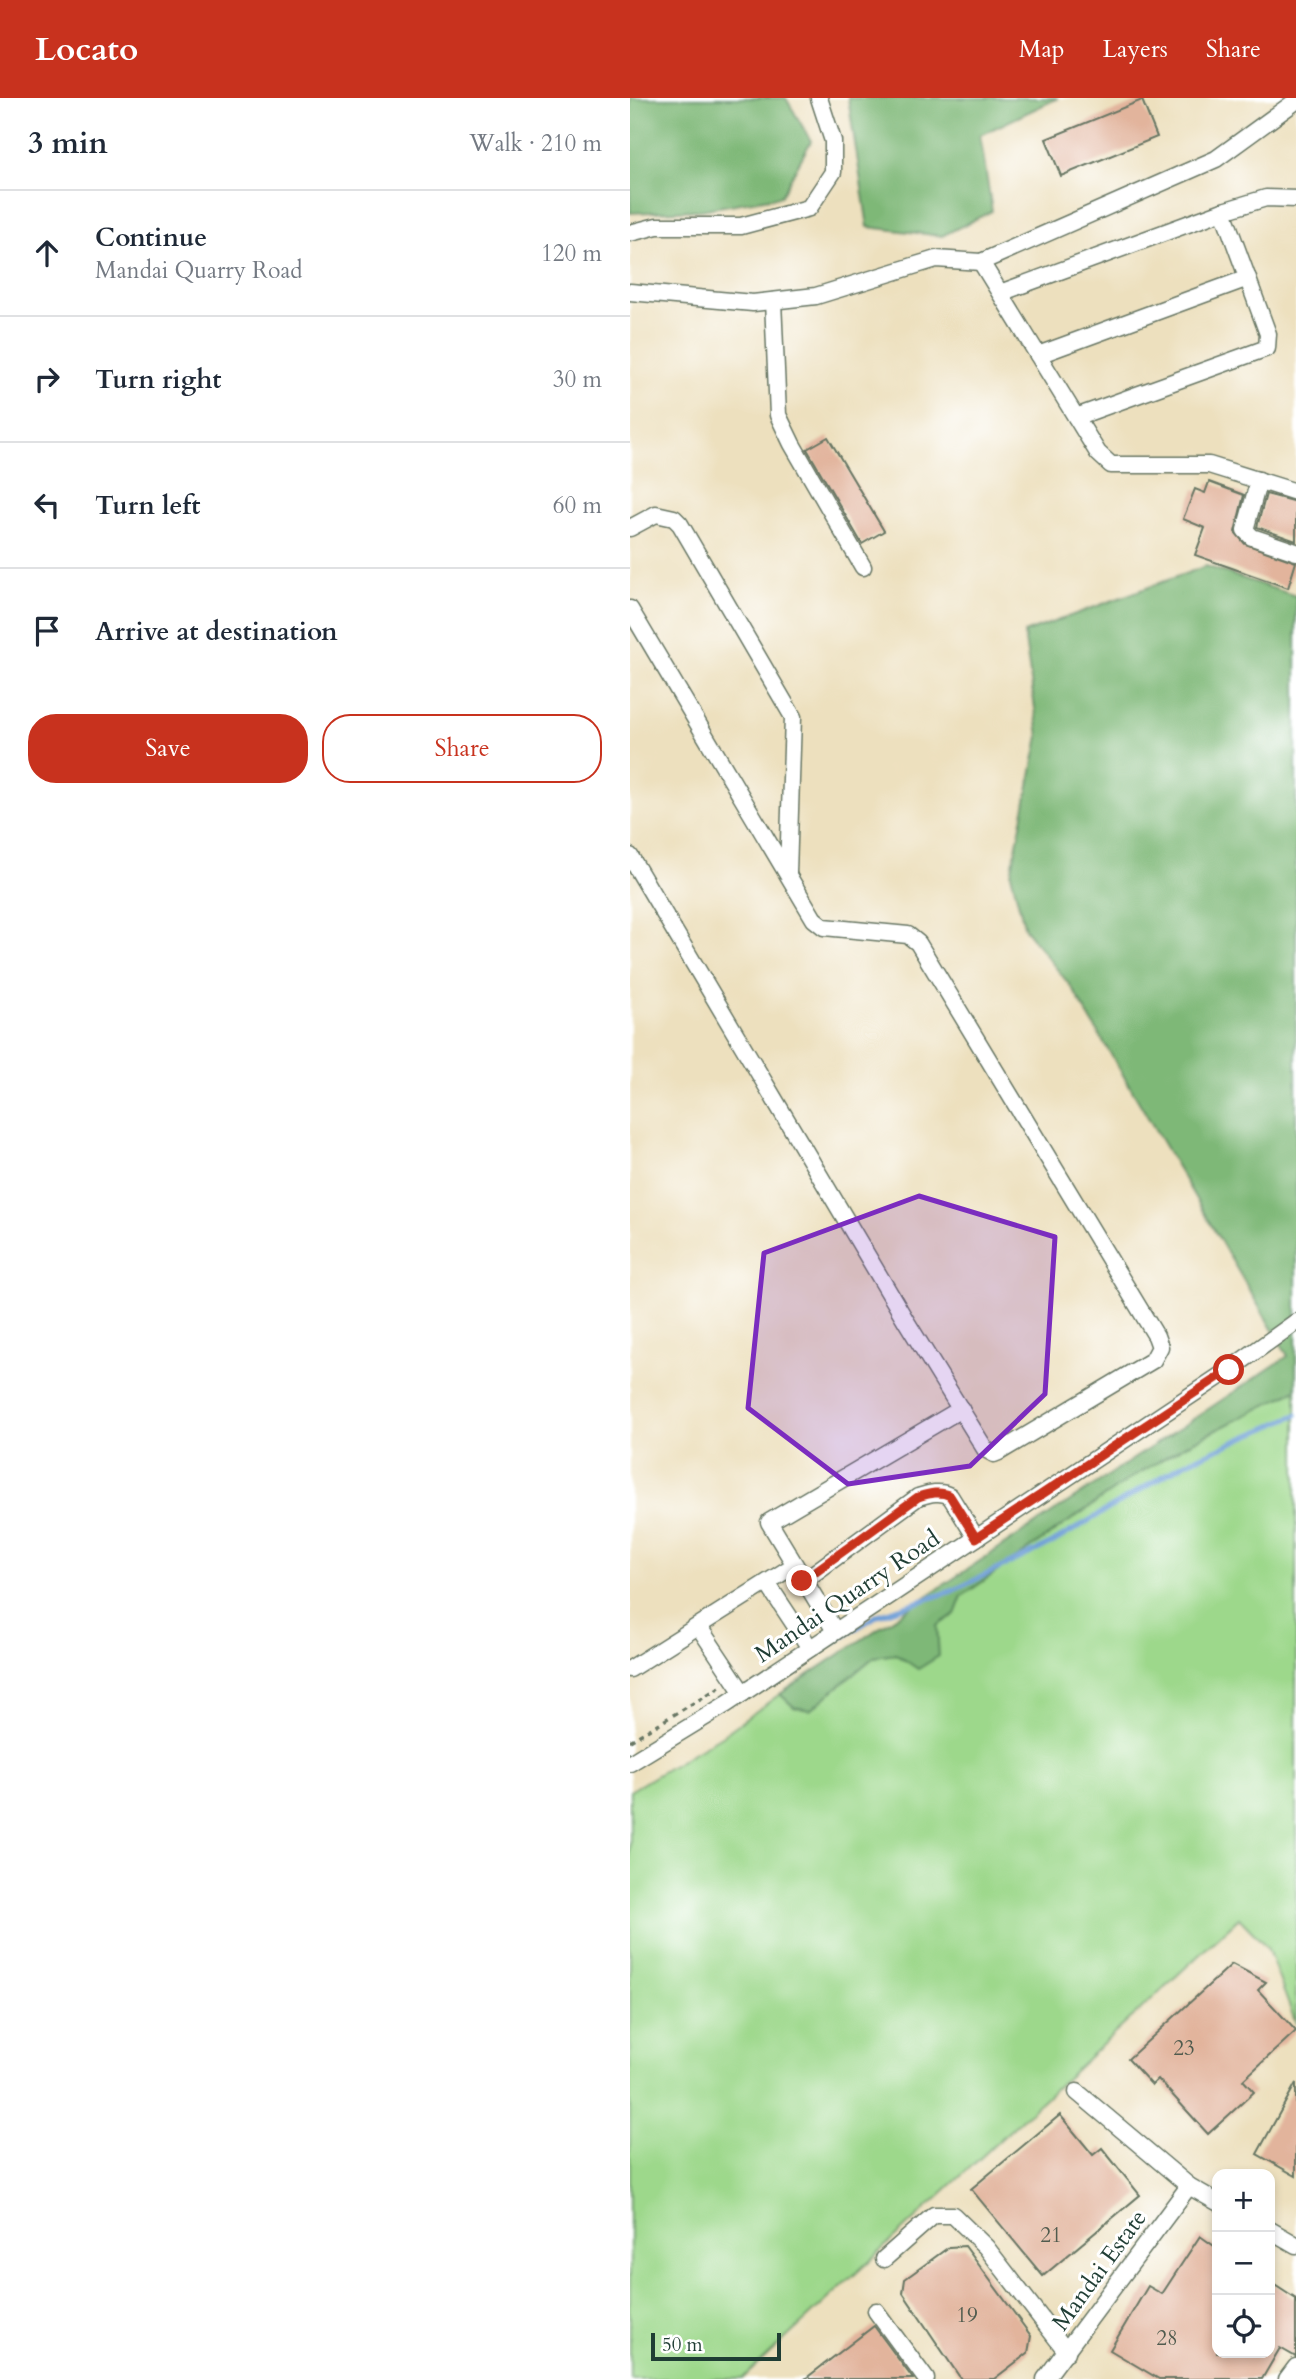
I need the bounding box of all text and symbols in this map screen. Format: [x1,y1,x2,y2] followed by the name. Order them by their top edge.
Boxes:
[35,27,138,72] text: Locato
[1019,33,1065,66] text: Map
[1103,33,1168,66] text: Layers
[1206,33,1261,66] text: Share
[28,123,108,164] text: 3 min
[469,128,602,159] text: Walk · 210 m
[95,220,207,255] text: Continue
[28,234,66,272] icon: ahead
[541,238,602,269] text: 120 m
[95,255,303,286] text: Mandai Quarry Road
[28,360,66,398] icon: right
[95,362,222,397] text: Turn right
[553,364,602,395] text: 30 m
[28,486,66,524] icon: left
[95,488,200,523] text: Turn left
[553,490,602,521] text: 60 m
[28,612,66,650] icon: arrive
[95,614,338,649] text: Arrive at destination
[28,714,308,783] button: Save
[322,714,602,783] button: Share
[1213,1354,1244,1385] route start
[748,1522,946,1671] street label: Mandai Quarry Road
[786,1565,817,1596] route end
[1173,2034,1195,2063] house number: 23
[1212,2169,1275,2358] map controls
[1212,2169,1275,2232] button: +
[1044,2203,1155,2338] street label: Mandai Estate
[1040,2221,1062,2250] house number: 21
[1212,2232,1275,2295] button: −
[1212,2295,1275,2358] button: locate
[956,2301,978,2330] house number: 19
[1156,2324,1178,2353] house number: 28
[651,2330,780,2362] scale bar
[662,2332,703,2358] text: 50 m

